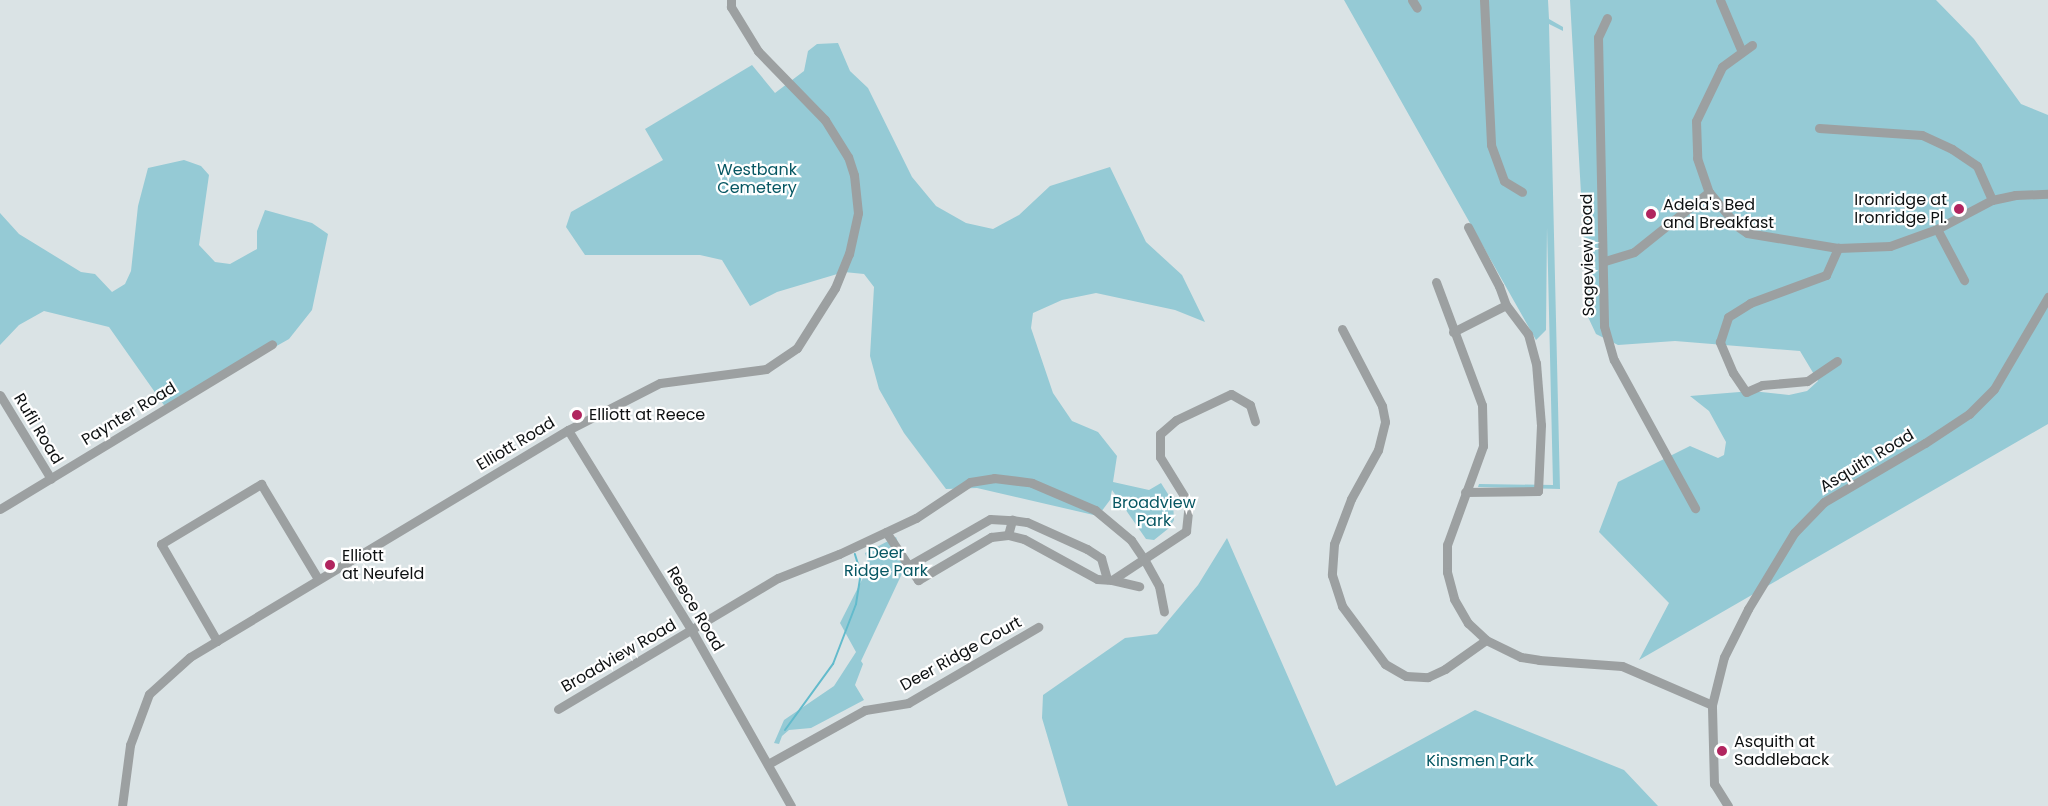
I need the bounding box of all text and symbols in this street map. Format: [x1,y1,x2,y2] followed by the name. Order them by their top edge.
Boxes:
[717,160,797,198] park label: Westbank Cemetery
[1854,190,1947,228] place label: Ironridge at Ironridge Pl.
[1577,193,1599,317] street label: Sageview Road
[1663,195,1774,233] place label: Adela's Bed and Breakfast
[1952,202,1966,216] marker: Ironridge at Ironridge Pl.
[1644,207,1658,221] marker: Adela's Bed and Breakfast
[78,378,180,450] street label: Paynter Road
[9,390,67,468] street label: Rufli Road
[589,405,705,425] place label: Elliott at Reece
[570,408,584,422] marker: Elliott at Reece
[473,413,559,475] street label: Elliott Road
[1817,425,1917,497] street label: Asquith Road
[1112,493,1196,531] park label: Broadview Park
[844,543,928,581] park label: Deer Ridge Park
[342,546,424,584] place label: Elliott at Neufeld
[323,558,337,572] marker: Elliott at Neufeld
[662,563,728,655] street label: Reece Road
[897,613,1025,695] street label: Deer Ridge Court
[558,615,680,697] street label: Broadview Road
[1734,732,1829,770] place label: Asquith at Saddleback
[1715,744,1729,758] marker: Asquith at Saddleback
[1426,751,1534,771] park label: Kinsmen Park

